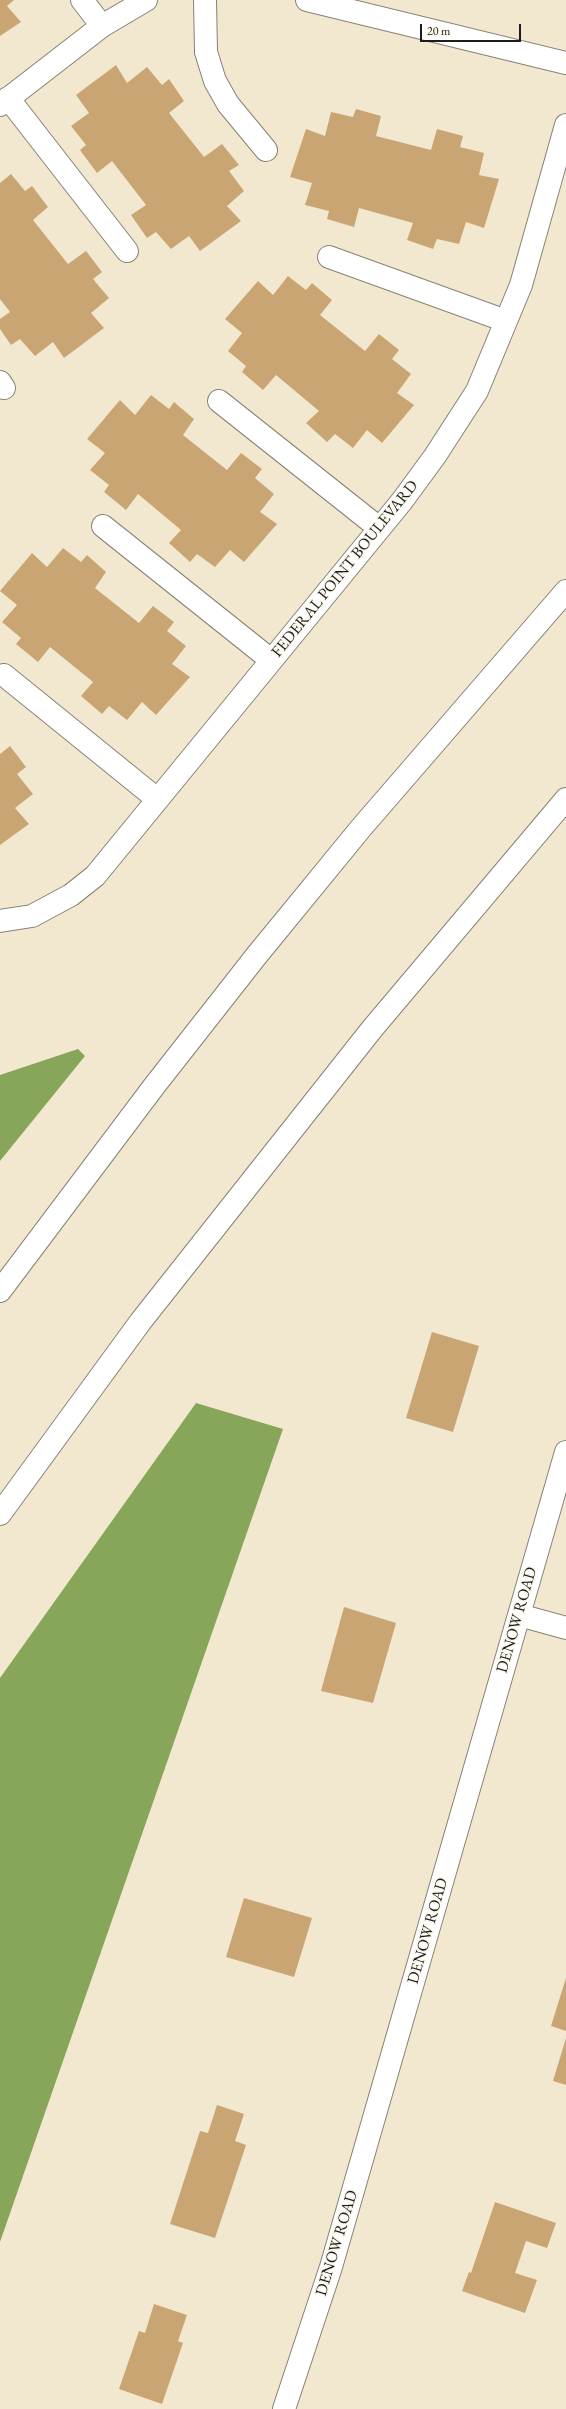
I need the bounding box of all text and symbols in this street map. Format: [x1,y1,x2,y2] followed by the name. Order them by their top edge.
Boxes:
[422,16,523,42] scale bar
[427,23,450,39] text: 20 m
[268,477,422,661] street label: FEDERAL POINT BOULEVARD
[493,1565,541,1675] street label: DENOW ROAD
[404,1876,452,1986] street label: DENOW ROAD
[312,2188,362,2298] street label: DENOW ROAD

